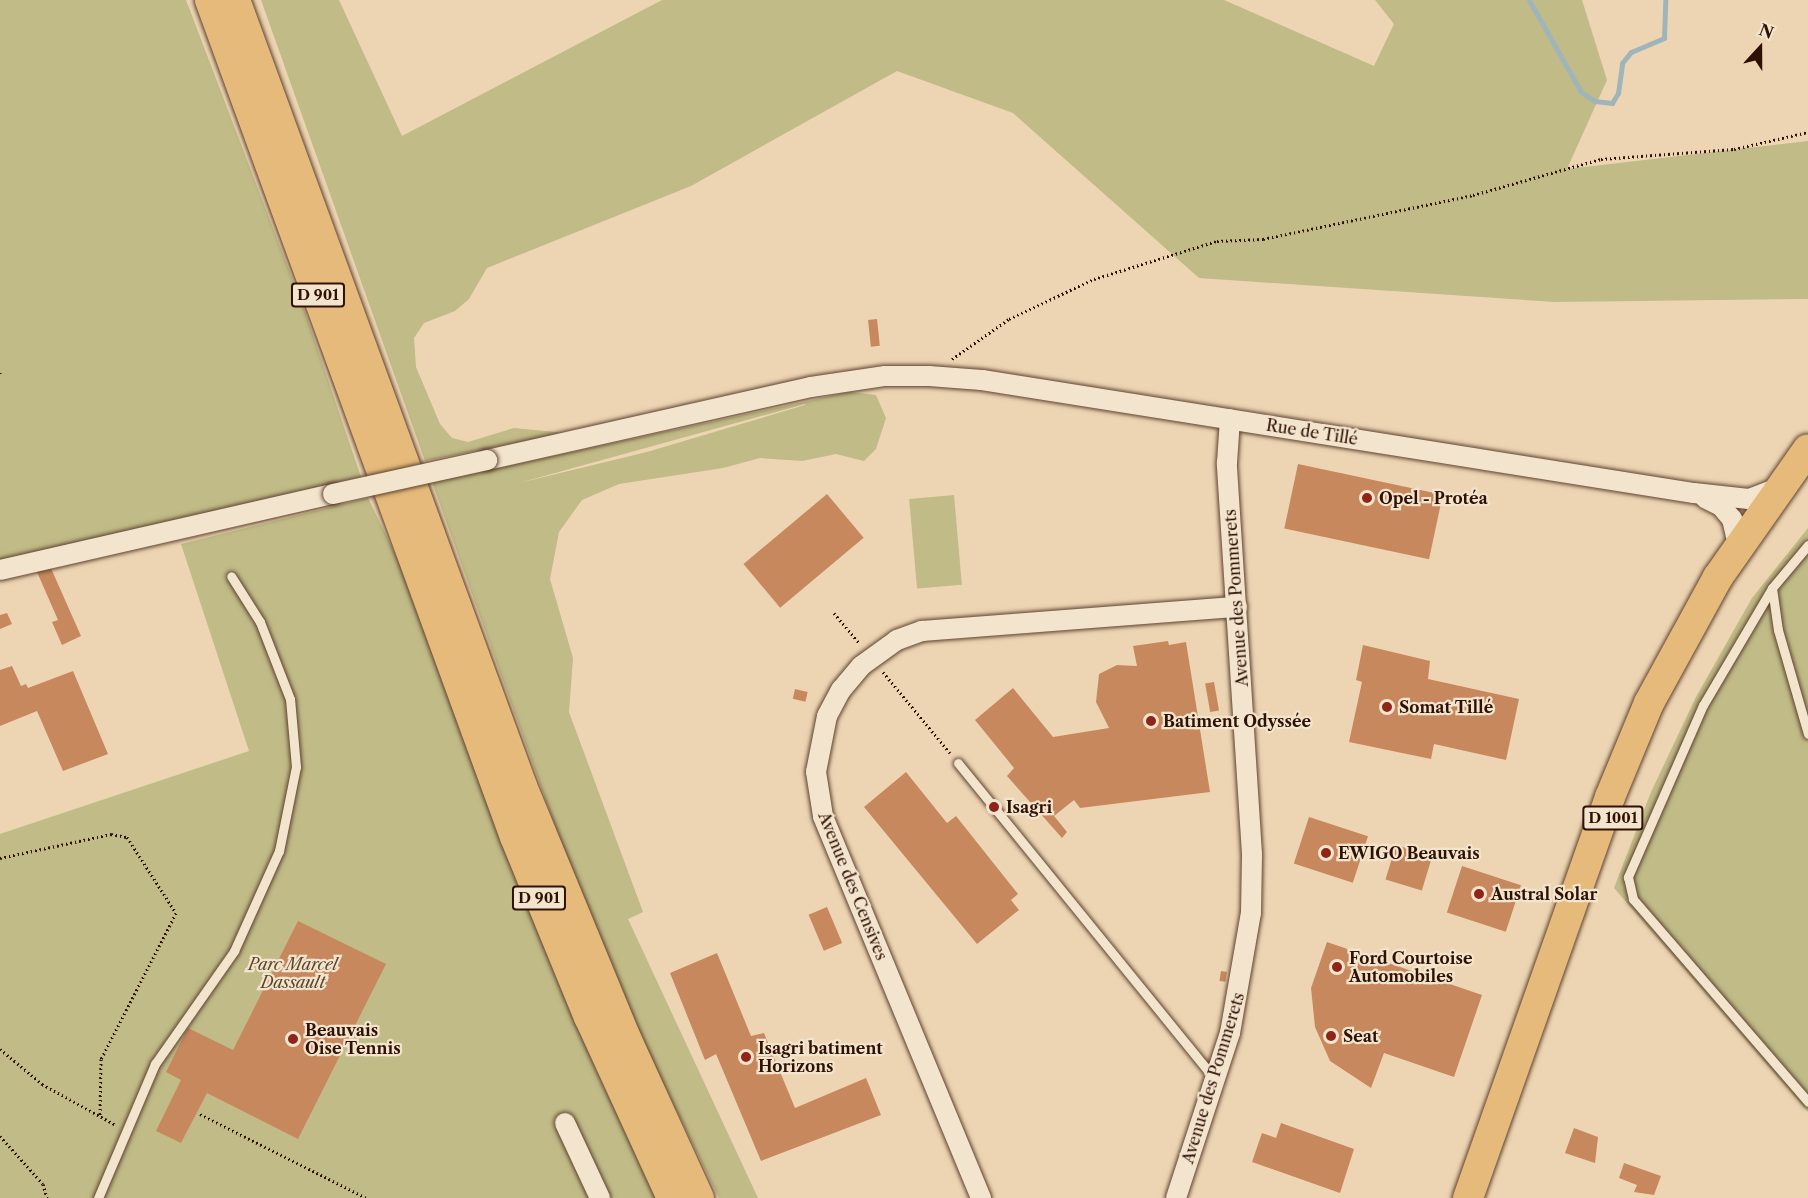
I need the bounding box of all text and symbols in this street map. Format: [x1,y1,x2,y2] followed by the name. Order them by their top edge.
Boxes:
[1730,18,1790,78] north arrow
[1756,19,1777,43] text: N
[290,283,346,307] road number: D 901
[1265,415,1359,449] street label: Rue de Tillé
[1379,488,1488,508] place label: Opel - Protéa
[1360,491,1374,505] marker: Opel - Protéa
[1220,509,1252,687] street label: Avenue des Pommerets
[1399,697,1494,717] place label: Somat Tillé
[1380,700,1394,714] marker: Somat Tillé
[1163,711,1311,731] place label: Batiment Odyssée
[1144,714,1158,728] marker: Batiment Odyssée
[1006,797,1052,817] place label: Isagri
[987,800,1001,814] marker: Isagri
[1582,806,1644,830] road number: D 1001
[814,809,892,963] street label: Avenue des Censives
[1338,843,1480,863] place label: EWIGO Beauvais
[1319,846,1333,860] marker: EWIGO Beauvais
[1491,884,1597,904] place label: Austral Solar
[510,886,568,910] road number: D 901
[1472,887,1486,901] marker: Austral Solar
[1349,948,1472,986] place label: Ford Courtoise Automobiles
[248,954,338,992] park label: Parc Marcel Dassault
[1330,960,1344,974] marker: Ford Courtoise Automobiles
[1178,990,1248,1166] street label: Avenue des Pommerets
[305,1020,401,1058] place label: Beauvais Oise Tennis
[1343,1026,1378,1046] place label: Seat
[1324,1029,1338,1043] marker: Seat
[286,1032,300,1046] marker: Beauvais Oise Tennis
[758,1038,883,1076] place label: Isagri batiment Horizons
[739,1050,753,1064] marker: Isagri batiment Horizons

